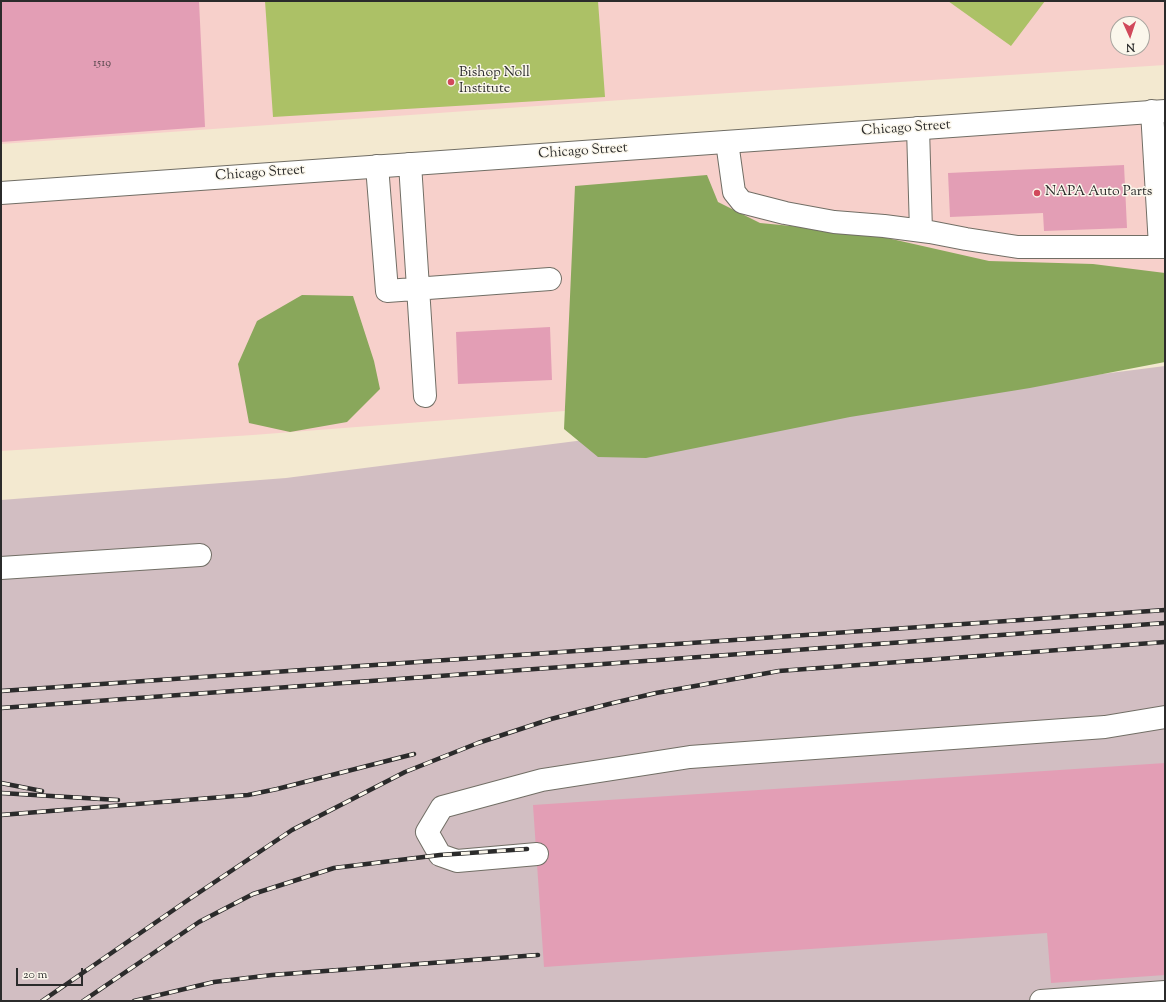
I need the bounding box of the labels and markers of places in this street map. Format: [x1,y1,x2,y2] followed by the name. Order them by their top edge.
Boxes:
[459,66,530,98] place label: Bishop Noll Institute
[446,77,456,87] marker: Bishop Noll Institute
[1045,185,1152,201] place label: NAPA Auto Parts
[1032,188,1042,198] marker: NAPA Auto Parts

